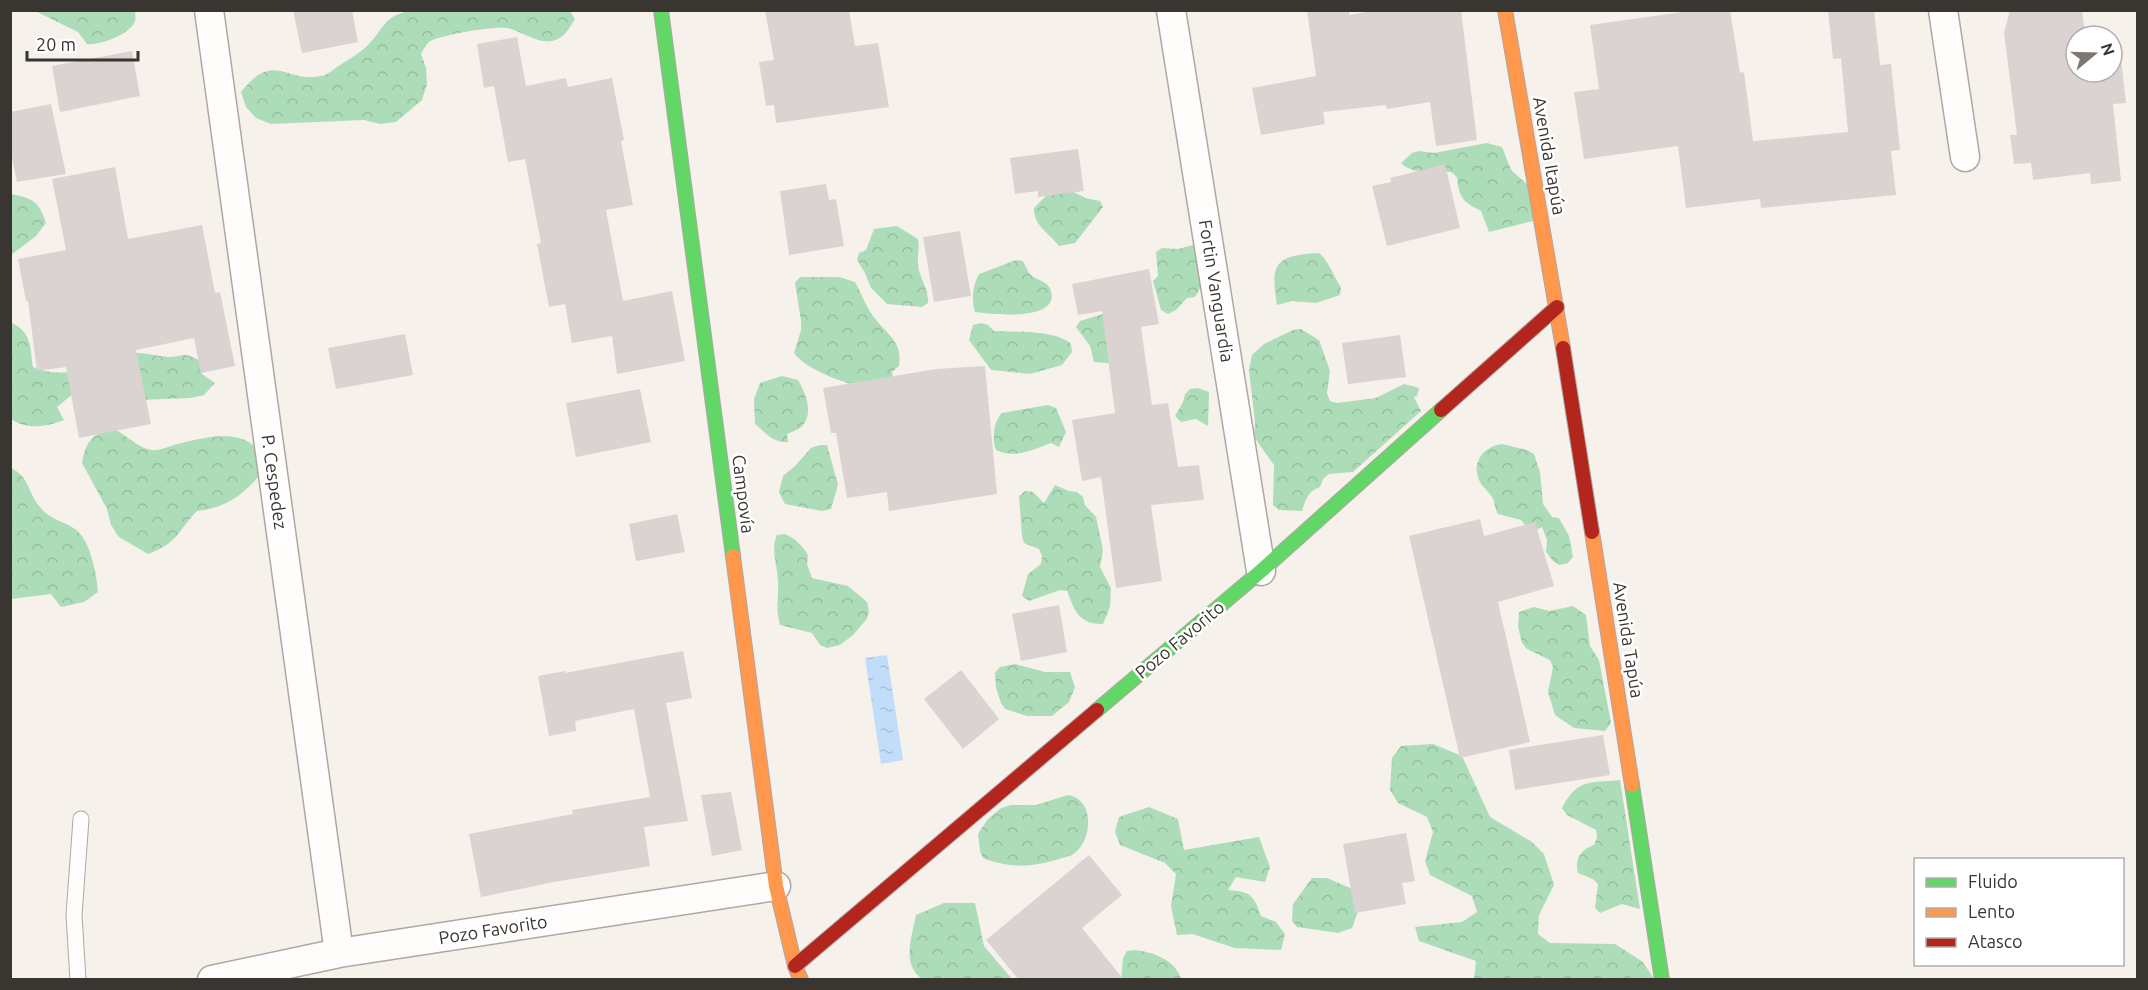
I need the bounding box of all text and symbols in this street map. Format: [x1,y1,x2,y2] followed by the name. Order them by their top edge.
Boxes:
[27,24,138,62] scale bar
[2064,24,2124,84] north arrow
[36,34,76,54] text: 20 m
[2098,41,2119,58] text: N
[1530,95,1570,216] street label: Avenida Itapúa
[1196,218,1238,364] street label: Fortin Vanguardia
[258,433,292,531] street label: P. Cespedez
[729,453,759,534] street label: Campovía
[1610,580,1648,699] street label: Avenida Tapúa
[1131,596,1228,682] street label: Pozo Favorito
[1914,858,2124,966] legend
[1968,871,2018,891] text: Fluido
[1968,901,2015,921] text: Lento
[437,911,549,947] street label: Pozo Favorito
[1968,931,2023,951] text: Atasco

